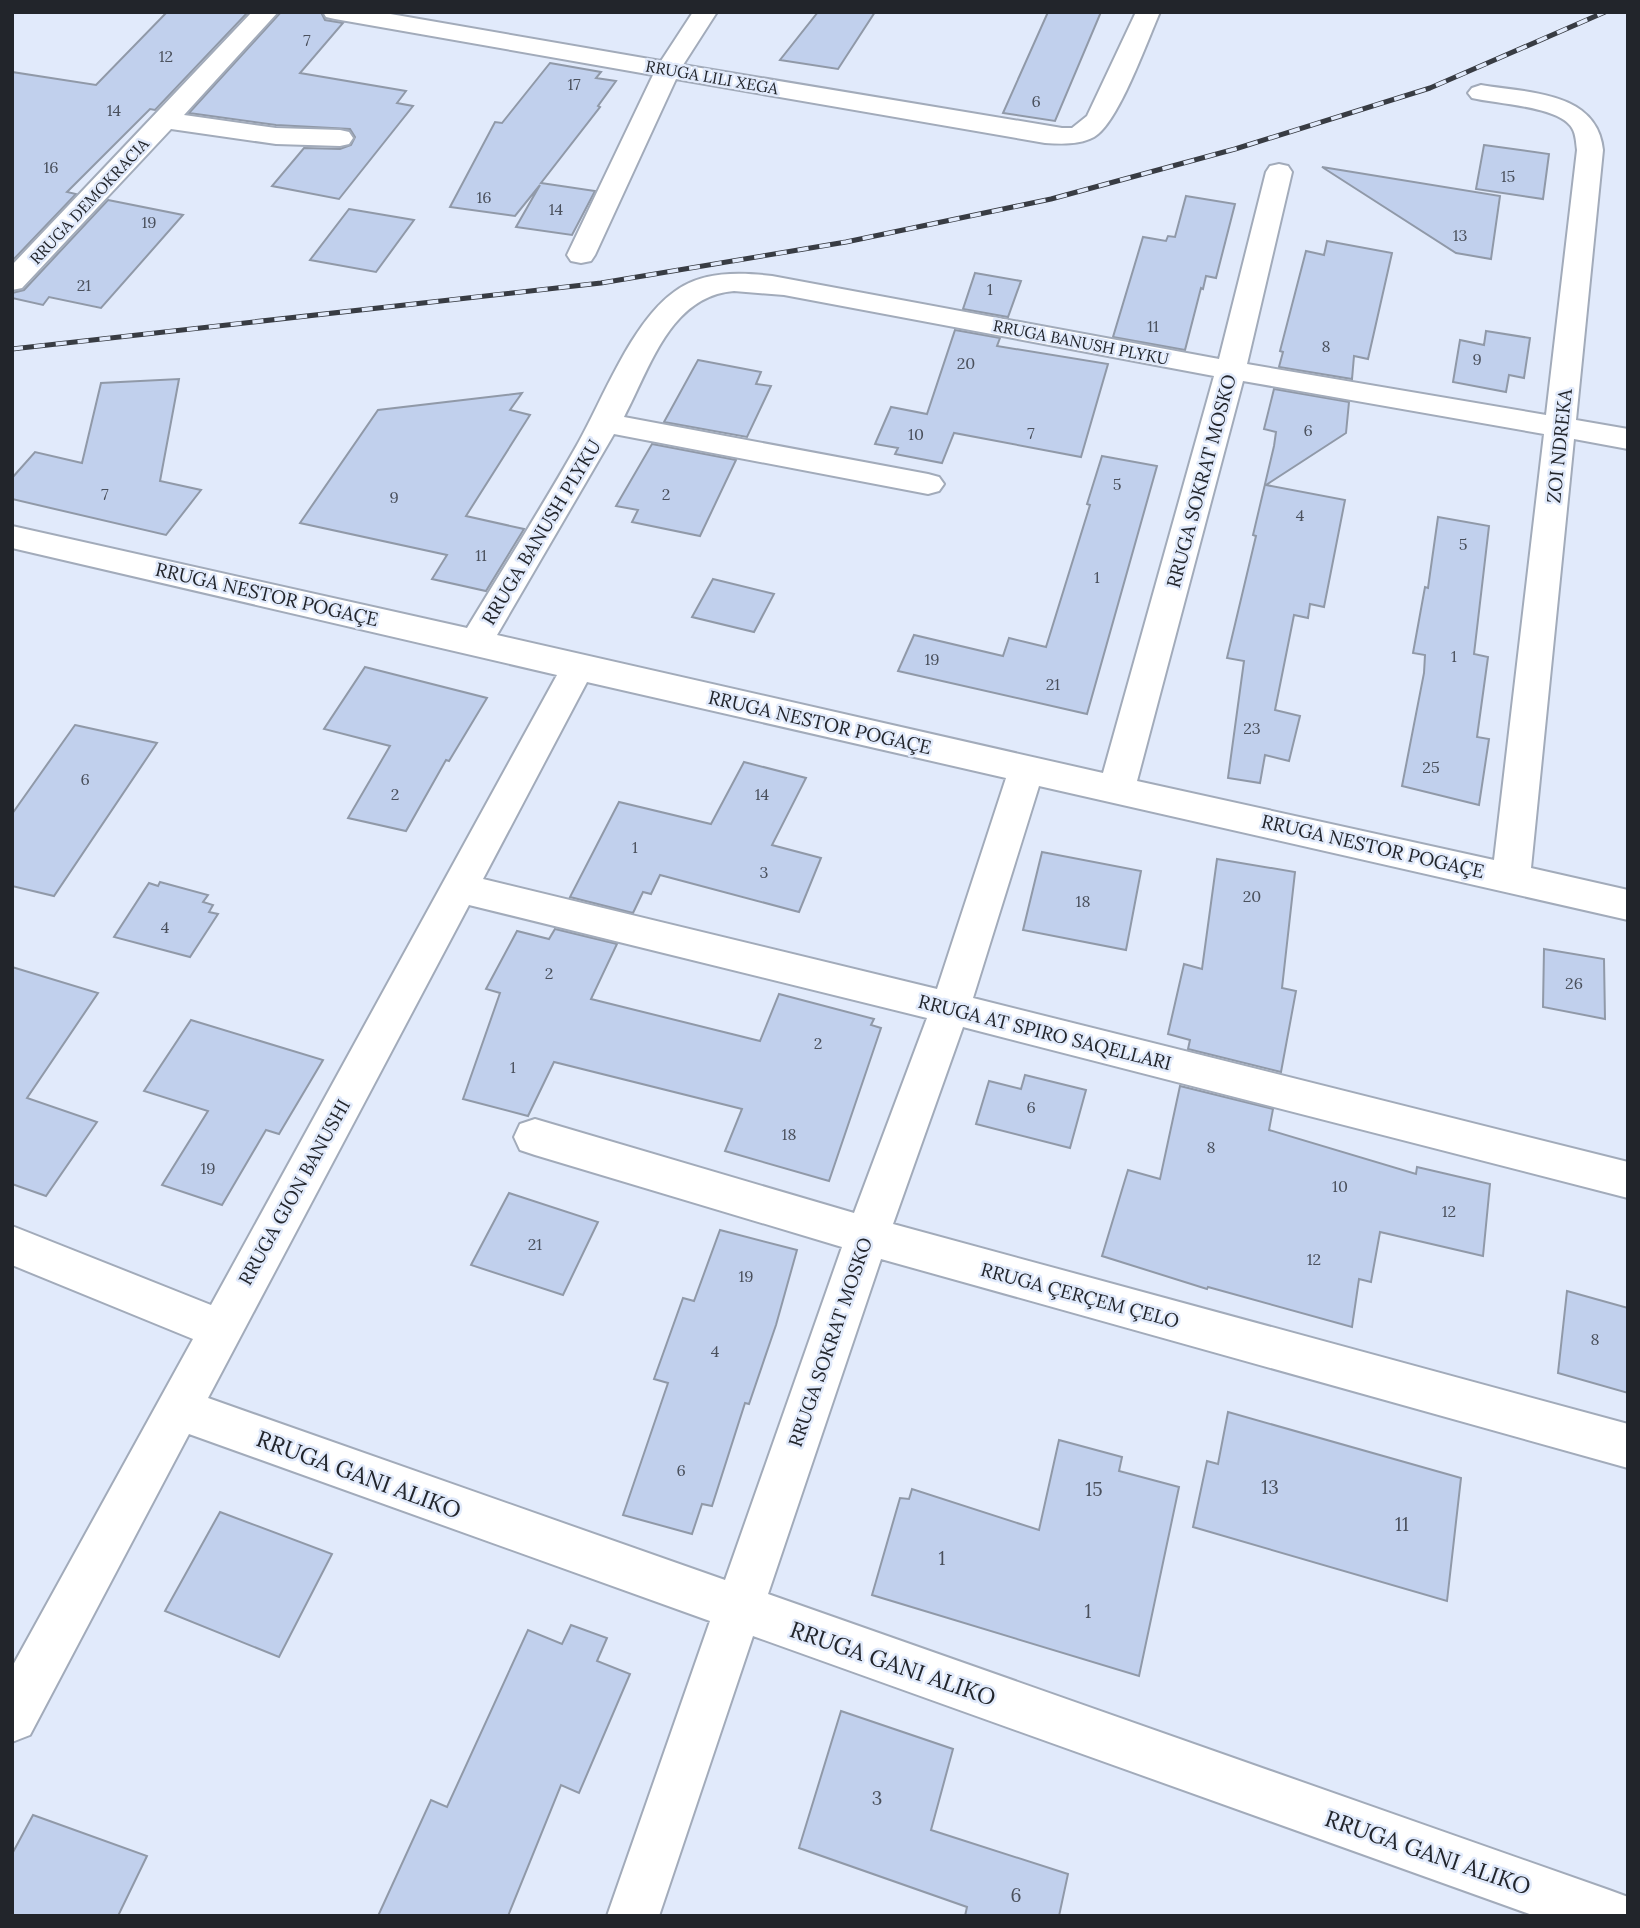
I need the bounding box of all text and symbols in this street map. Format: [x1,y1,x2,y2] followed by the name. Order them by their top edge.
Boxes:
[303,30,311,50] house number: 7
[159,46,173,66] house number: 12
[644,55,781,99] street label: RRUGA LILI XEGA
[567,74,581,94] house number: 17
[1031,91,1041,111] house number: 6
[107,100,122,120] house number: 14
[25,133,153,268] street label: RRUGA DEMOKRACIA
[43,157,59,177] house number: 16
[1501,166,1515,186] house number: 15
[476,187,492,207] house number: 16
[549,199,564,219] house number: 14
[141,212,157,232] house number: 19
[1453,225,1467,245] house number: 13
[77,275,91,295] house number: 21
[987,279,993,299] house number: 1
[992,315,1170,369] street label: RRUGA BANUSH PLYKU
[1147,316,1159,336] house number: 11
[1322,336,1331,356] house number: 8
[1472,349,1482,369] house number: 9
[957,353,975,373] house number: 20
[1161,372,1241,590] street label: RRUGA SOKRAT MOSKO
[1541,387,1577,504] street label: ZOI NDREKA
[1303,420,1313,440] house number: 6
[1027,423,1035,443] house number: 7
[908,424,924,444] house number: 10
[476,435,606,629] street label: RRUGA BANUSH PLYKU
[1113,474,1121,494] house number: 5
[101,484,109,504] house number: 7
[662,484,670,504] house number: 2
[389,487,399,507] house number: 9
[1296,505,1305,525] house number: 4
[1459,534,1467,554] house number: 5
[475,545,487,565] house number: 11
[153,557,381,631] street label: RRUGA NESTOR POGAÇE
[1094,567,1100,587] house number: 1
[1451,646,1457,666] house number: 1
[924,649,940,669] house number: 19
[1046,674,1060,694] house number: 21
[706,685,934,759] street label: RRUGA NESTOR POGAÇE
[1243,718,1261,738] house number: 23
[1422,757,1440,777] house number: 25
[80,769,90,789] house number: 6
[391,784,399,804] house number: 2
[755,784,770,804] house number: 14
[1259,809,1487,883] street label: RRUGA NESTOR POGAÇE
[632,837,638,857] house number: 1
[760,862,769,882] house number: 3
[1243,886,1261,906] house number: 20
[1076,891,1090,911] house number: 18
[161,917,170,937] house number: 4
[545,963,553,983] house number: 2
[1565,973,1583,993] house number: 26
[916,989,1174,1075] street label: RRUGA AT SPIRO SAQELLARI
[814,1033,822,1053] house number: 2
[510,1057,516,1077] house number: 1
[233,1095,355,1289] street label: RRUGA GJON BANUSHI
[1026,1097,1036,1117] house number: 6
[782,1124,796,1144] house number: 18
[1207,1137,1216,1157] house number: 8
[200,1158,216,1178] house number: 19
[1332,1176,1348,1196] house number: 10
[1442,1201,1456,1221] house number: 12
[528,1234,542,1254] house number: 21
[783,1234,877,1450] street label: RRUGA SOKRAT MOSKO
[1307,1249,1321,1269] house number: 12
[978,1257,1182,1333] street label: RRUGA ÇERÇEM ÇELO
[738,1266,754,1286] house number: 19
[1591,1329,1600,1349] house number: 8
[711,1341,720,1361] house number: 4
[253,1423,465,1525] street label: RRUGA GANI ALIKO
[676,1460,686,1480] house number: 6
[1261,1475,1279,1499] house number: 13
[1085,1477,1103,1501] house number: 15
[1395,1512,1409,1536] house number: 11
[939,1546,946,1570] house number: 1
[1085,1599,1092,1623] house number: 1
[786,1614,1000,1712] street label: RRUGA GANI ALIKO
[872,1786,882,1810] house number: 3
[1321,1803,1535,1901] street label: RRUGA GANI ALIKO
[1011,1883,1022,1907] house number: 6

